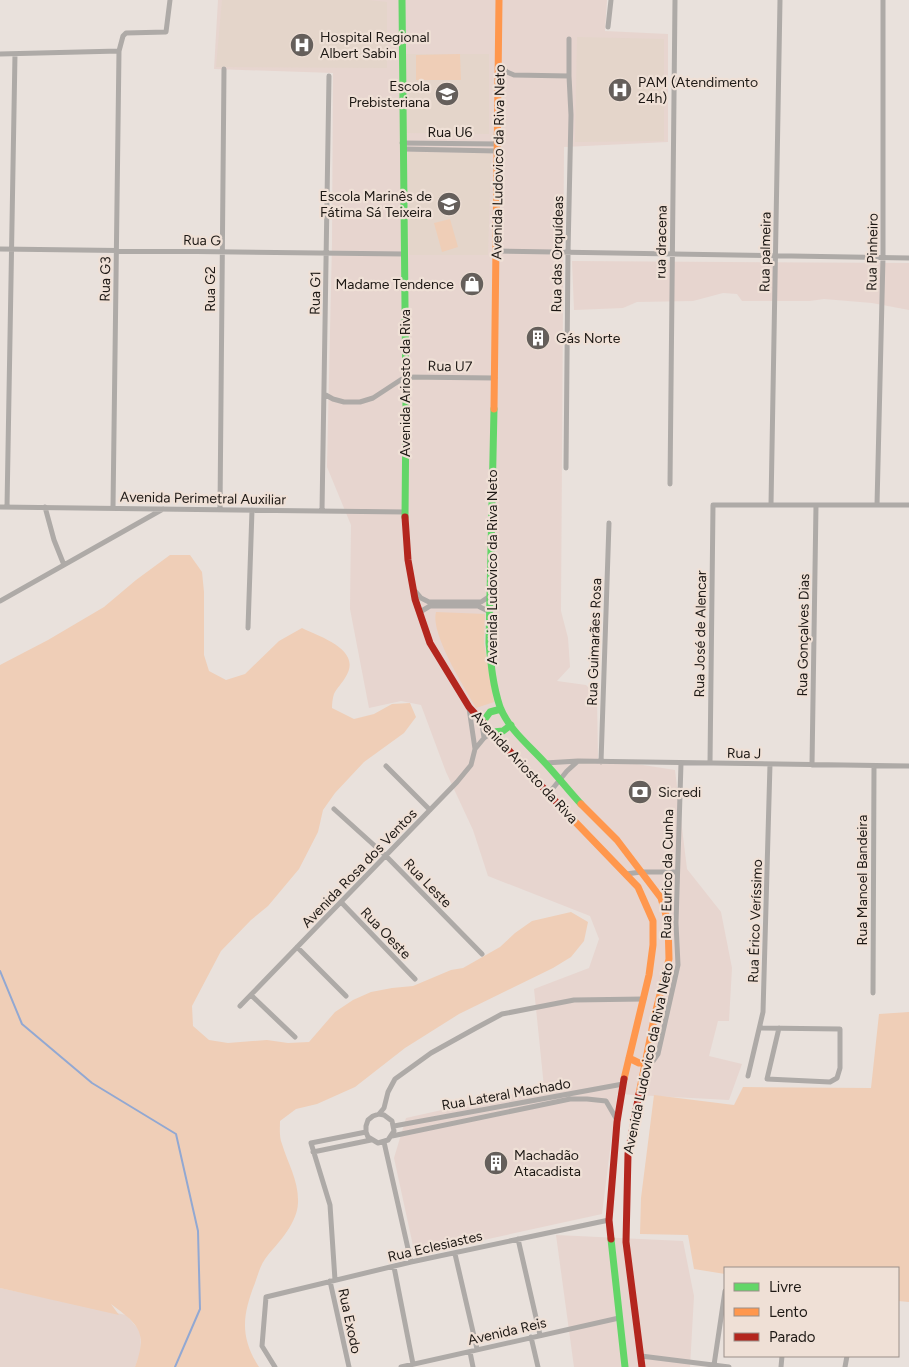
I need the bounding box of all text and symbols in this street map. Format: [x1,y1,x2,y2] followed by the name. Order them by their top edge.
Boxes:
[320,29,430,62] place label: Hospital Regional Albert Sabin
[289,32,315,58] hospital icon: Hospital Regional Albert Sabin
[488,64,509,260] street label: Avenida Ludovico da Riva Neto
[638,74,758,107] place label: PAM (Atendimento 24h)
[607,77,633,103] hospital icon: PAM (Atendimento 24h)
[349,78,430,111] place label: Escola Prebisteriana
[434,81,460,107] school or university icon: Escola Prebisteriana
[428,124,473,141] street label: Rua U6
[320,188,432,221] place label: Escola Marinês de Fátima Sá Teixeira
[436,191,462,217] school or university icon: Escola Marinês de Fátima Sá Teixeira
[548,195,567,313] street label: Rua das Orquídeas
[652,205,671,279] street label: rua dracena
[756,212,775,292] street label: Rua palmeira
[863,213,882,291] street label: Rua Pinheiro
[183,232,221,249] street label: Rua G
[97,256,114,302] street label: Rua G3
[202,266,219,312] street label: Rua G2
[307,271,324,315] street label: Rua G1
[459,271,485,297] shop icon: Madame Tendence
[335,276,454,293] place label: Madame Tendence
[397,309,414,457] street label: Avenida Ariosto da Riva
[525,325,551,351] building icon: Gás Norte
[556,330,621,347] place label: Gás Norte
[428,358,473,375] street label: Rua U7
[484,469,501,665] street label: Avenida Ludovico da Riva Neto
[120,489,286,508] street label: Avenida Perimetral Auxiliar
[691,570,710,698] street label: Rua José de Alencar
[794,573,813,697] street label: Rua Gonçalves Dias
[584,578,605,706] street label: Rua Guimarães Rosa
[468,707,581,827] street label: Avenida Ariosto da Riva
[727,745,761,762] street label: Rua J
[627,779,653,805] bank icon: Sicredi
[658,784,701,801] place label: Sicredi
[298,805,421,931] street label: Avenida Rosa dos Ventos
[658,809,677,939] street label: Rua Eurico da Cunha
[854,815,871,945] street label: Rua Manoel Bandeira
[400,855,455,912] street label: Rua Leste
[745,859,766,983] street label: Rua Érico Veríssimo
[357,904,415,963] street label: Rua Oeste
[620,961,677,1155] street label: Avenida Ludovico da Riva Neto
[440,1075,572,1114] street label: Rua Lateral Machado
[514,1147,581,1180] place label: Machadão Atacadista
[483,1150,509,1176] building icon: Machadão Atacadista
[386,1227,484,1266] street label: Rua Eclesiastes
[724,1267,899,1357] legend
[769,1278,801,1296] text: Livre
[334,1287,365,1355] street label: Rua Exodo
[769,1303,808,1321] text: Lento
[466,1314,548,1349] street label: Avenida Reis
[769,1328,816,1346] text: Parado

